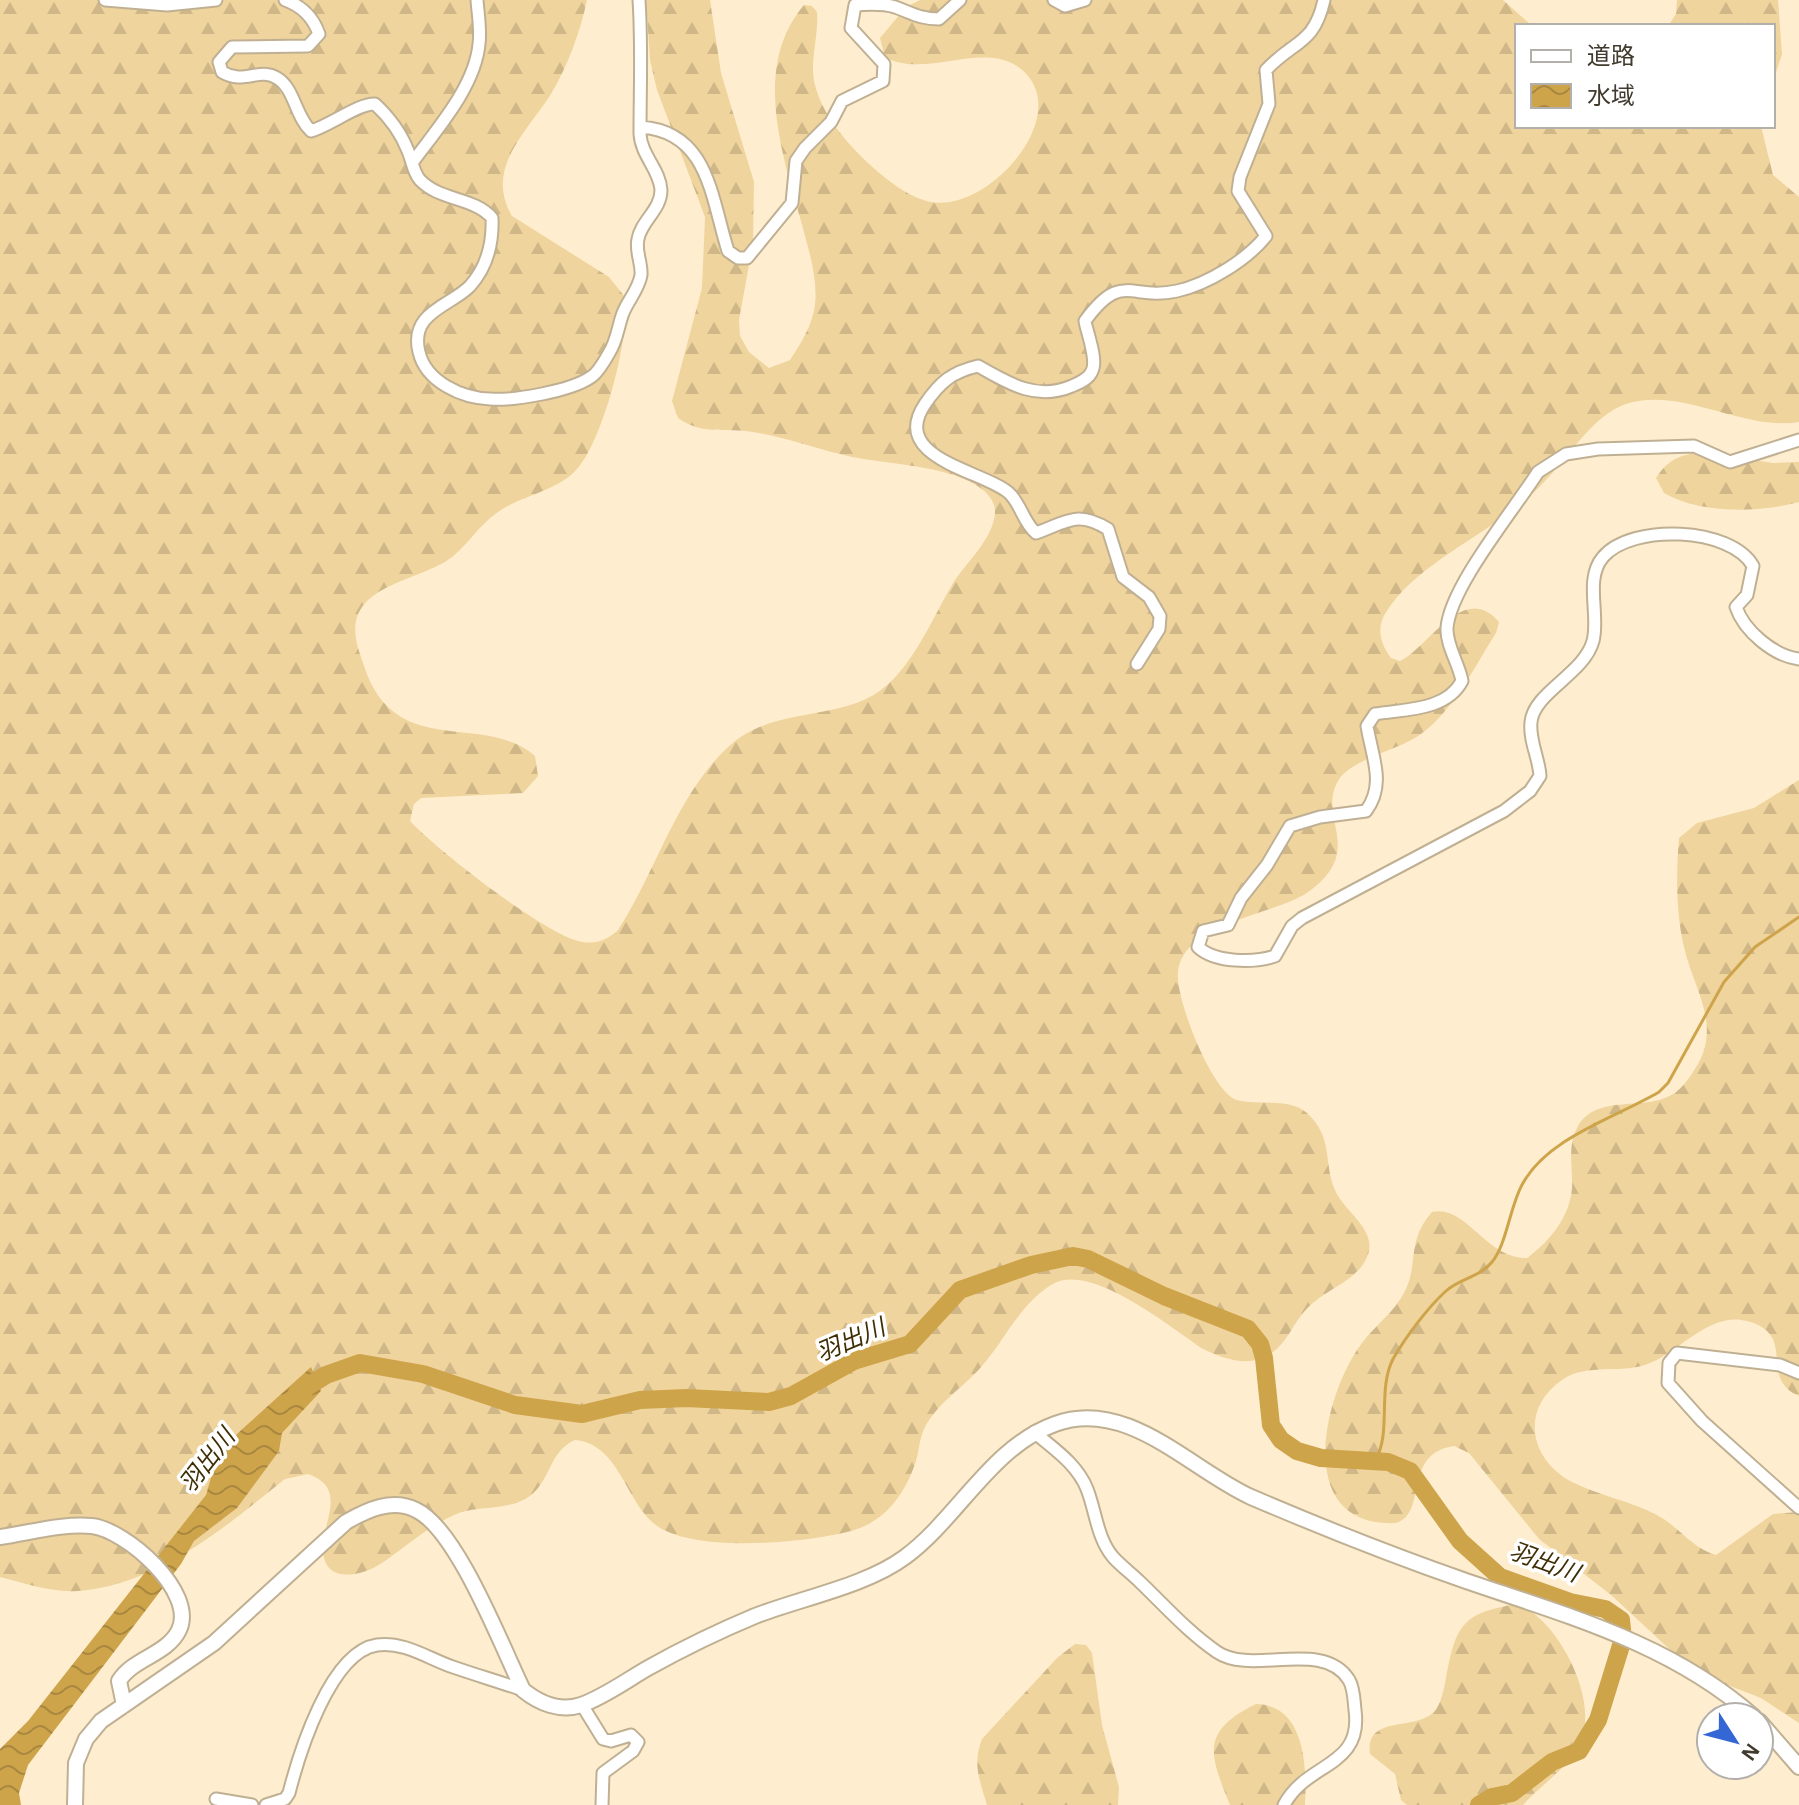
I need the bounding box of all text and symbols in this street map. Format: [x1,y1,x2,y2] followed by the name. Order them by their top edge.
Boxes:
[1515,24,1775,128] legend
[1587,43,1635,69] text: 道路
[1587,83,1635,109] text: 水域
[812,1313,892,1366] water label: 羽出川
[175,1422,241,1497] water label: 羽出川
[1506,1538,1585,1588] water label: 羽出川
[1695,1701,1775,1781] north arrow
[1737,1740,1764,1765] text: N

